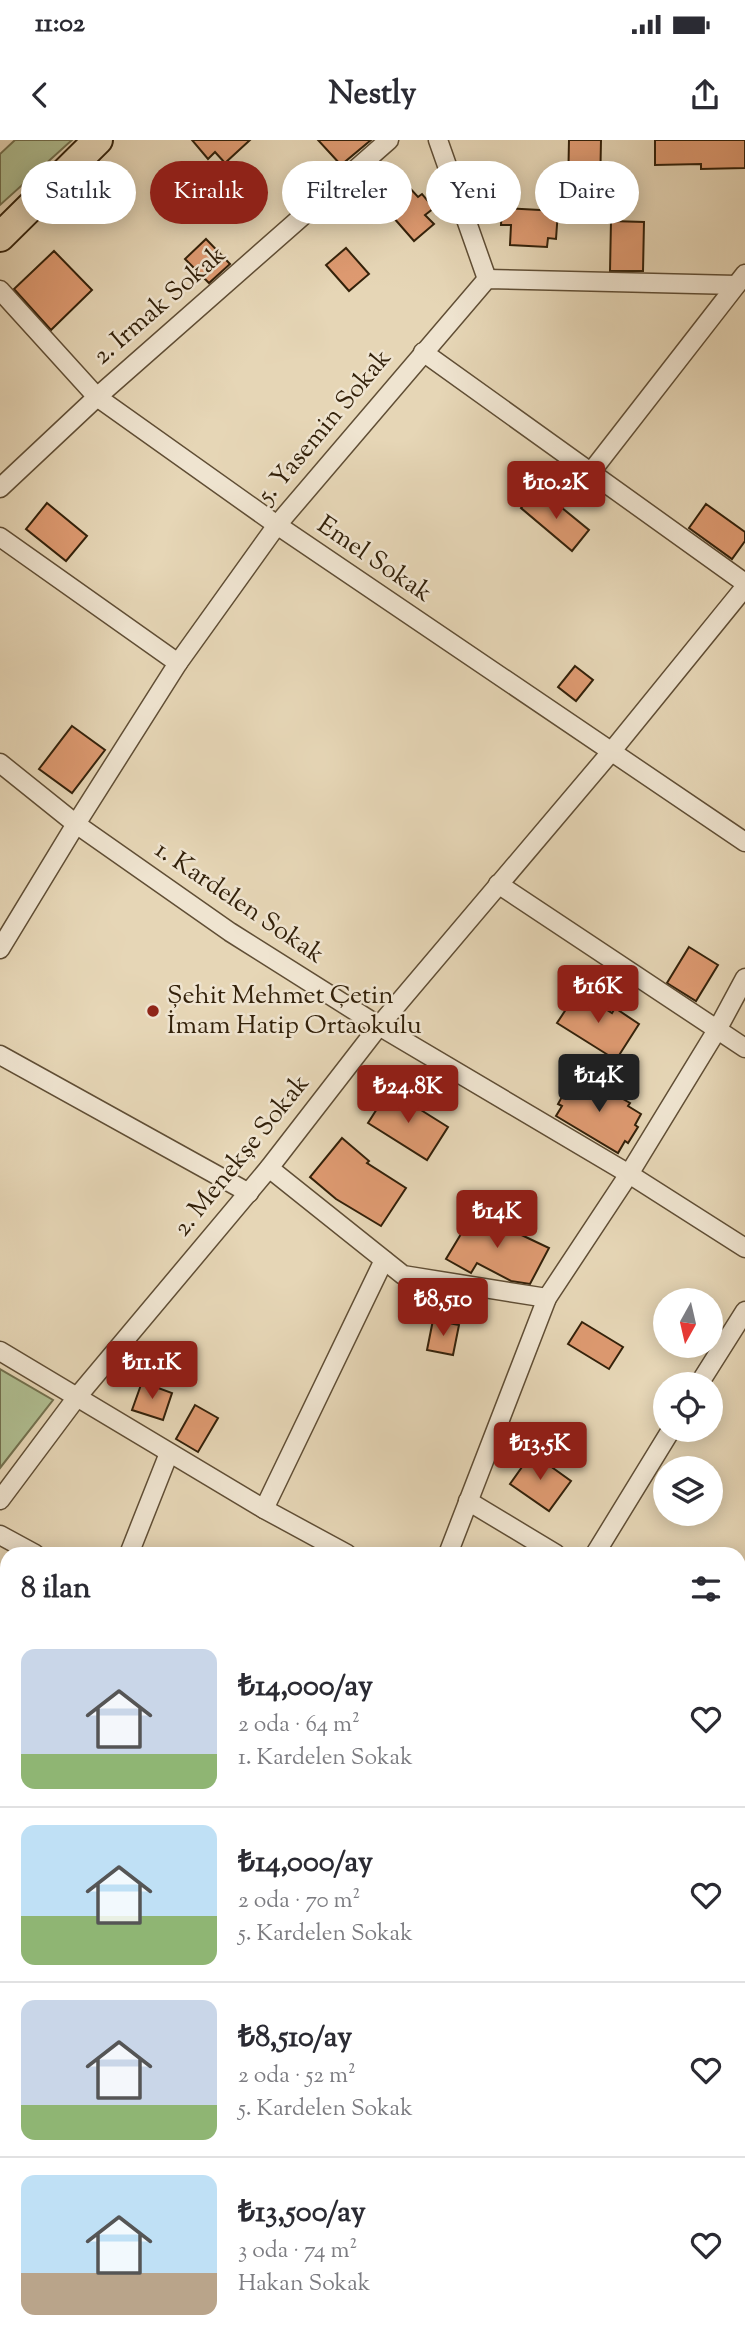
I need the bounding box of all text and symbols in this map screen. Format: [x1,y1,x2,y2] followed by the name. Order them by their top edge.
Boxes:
[35,6,85,43] text: 11:02
[328,72,417,118] text: Nestly
[21,76,59,114] icon: back
[686,76,724,114] icon: share
[21,161,136,224] chip: Satılık
[150,161,268,224] chip: Kiralık
[282,161,412,224] chip: Filtreler
[426,161,521,224] chip: Yeni
[535,161,639,224] chip: Daire
[85,238,235,374] street label: 2. Irmak Sokak
[248,342,401,514] street label: 5. Yasemin Sokak
[499,462,613,521] pin: ₺10.2K
[523,467,589,500] text: ₺10.2K
[309,508,439,612] street label: Emel Sokak
[147,832,331,974] street label: 1. Kardelen Sokak
[557,966,639,1025] pin: ₺16K
[573,971,623,1004] text: ₺16K
[167,978,422,1045] place label: Şehit Mehmet Çetin İmam Hatip Ortaokulu
[145,1003,161,1019] marker: Şehit Mehmet Çetin İmam Hatip Ortaokulu
[558,1054,640,1114] pin: ₺14K
[574,1060,624,1093] text: ₺14K
[351,1066,465,1125] pin: ₺24.8K
[165,1067,319,1245] street label: 2. Menekşe Sokak
[373,1071,443,1104] text: ₺24.8K
[456,1190,538,1250] pin: ₺14K
[472,1196,522,1229] text: ₺14K
[386,1278,500,1338] pin: ₺8,510
[414,1284,472,1317] text: ₺8,510
[653,1288,723,1358] north arrow
[653,1288,723,1526] map controls
[95,1342,209,1401] pin: ₺11.1K
[122,1347,182,1380] text: ₺11.1K
[653,1372,723,1442] button: locate
[483,1422,597,1482] pin: ₺13.5K
[510,1428,570,1461] text: ₺13.5K
[653,1456,723,1526] button: layers
[21,1568,91,1611] text: 8 ilan
[687,1570,725,1608] icon: filters
[238,1666,373,1709] text: ₺14,000/ay
[77,1677,161,1761] icon: home
[687,1700,725,1738] icon: heart
[238,1709,360,1742] text: 2 oda · 64 m²
[238,1742,413,1775] text: 1. Kardelen Sokak
[238,1842,373,1885] text: ₺14,000/ay
[77,1853,161,1937] icon: home
[687,1876,725,1914] icon: heart
[238,1885,360,1918] text: 2 oda · 70 m²
[238,1918,413,1951] text: 5. Kardelen Sokak
[238,2017,352,2060] text: ₺8,510/ay
[77,2028,161,2112] icon: home
[687,2051,725,2089] icon: heart
[238,2060,356,2093] text: 2 oda · 52 m²
[238,2093,413,2126] text: 5. Kardelen Sokak
[238,2192,366,2235] text: ₺13,500/ay
[77,2203,161,2287] icon: home
[687,2226,725,2264] icon: heart
[238,2235,357,2268] text: 3 oda · 74 m²
[238,2268,370,2301] text: Hakan Sokak

